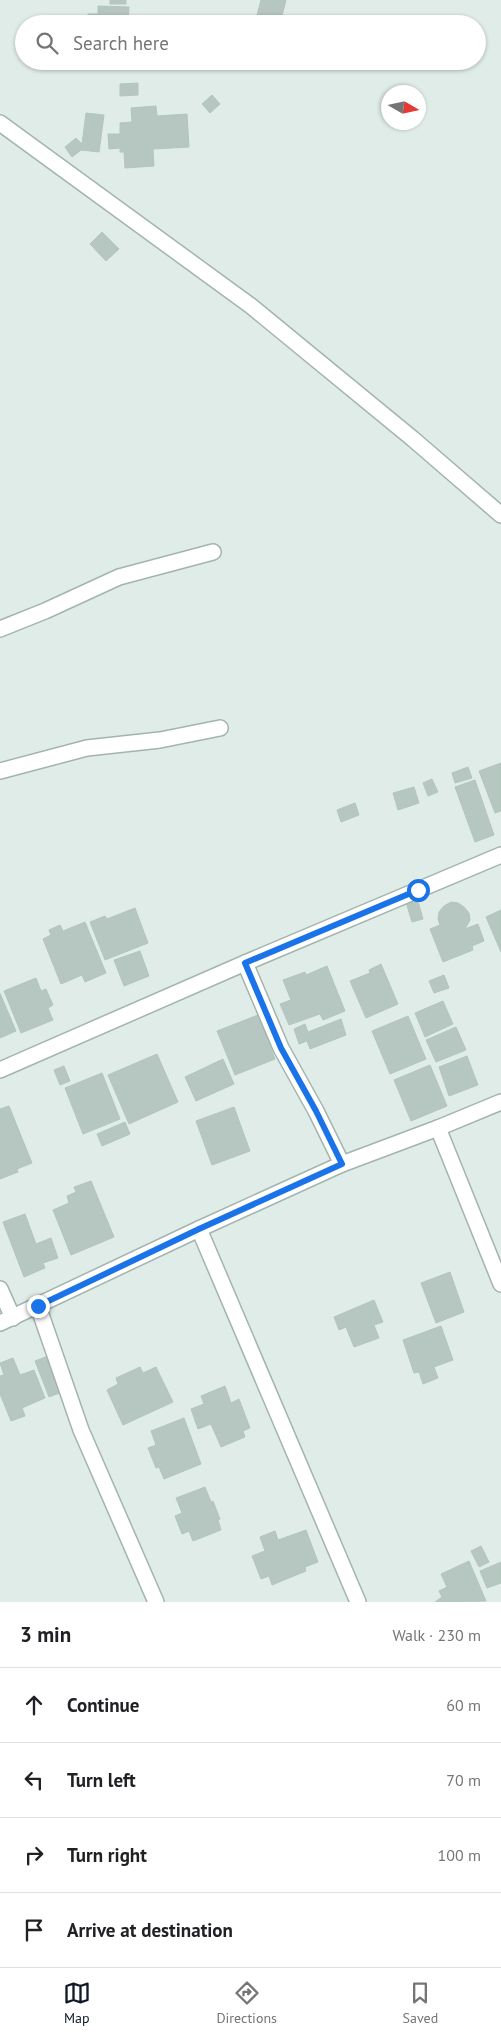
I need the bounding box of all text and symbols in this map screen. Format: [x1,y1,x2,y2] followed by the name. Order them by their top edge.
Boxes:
[15,15,486,70] search box
[33,29,61,57] icon: search
[73,31,169,55] text: Search here
[381,85,426,130] north arrow
[407,879,430,902] route start
[27,1295,50,1318] route end
[20,1621,71,1648] text: 3 min
[392,1625,481,1645] text: Walk · 230 m
[20,1691,48,1719] icon: ahead
[67,1693,139,1717] text: Continue
[446,1695,481,1715] text: 60 m
[20,1766,48,1794] icon: left
[67,1768,136,1792] text: Turn left
[446,1770,481,1790] text: 70 m
[20,1841,48,1869] icon: right
[67,1843,147,1867] text: Turn right
[438,1845,481,1865] text: 100 m
[20,1916,48,1944] icon: arrive
[67,1918,233,1942] text: Arrive at destination
[63,1979,91,2027] tab: Map
[216,1979,277,2027] tab: Directions
[403,1979,438,2027] tab: Saved

